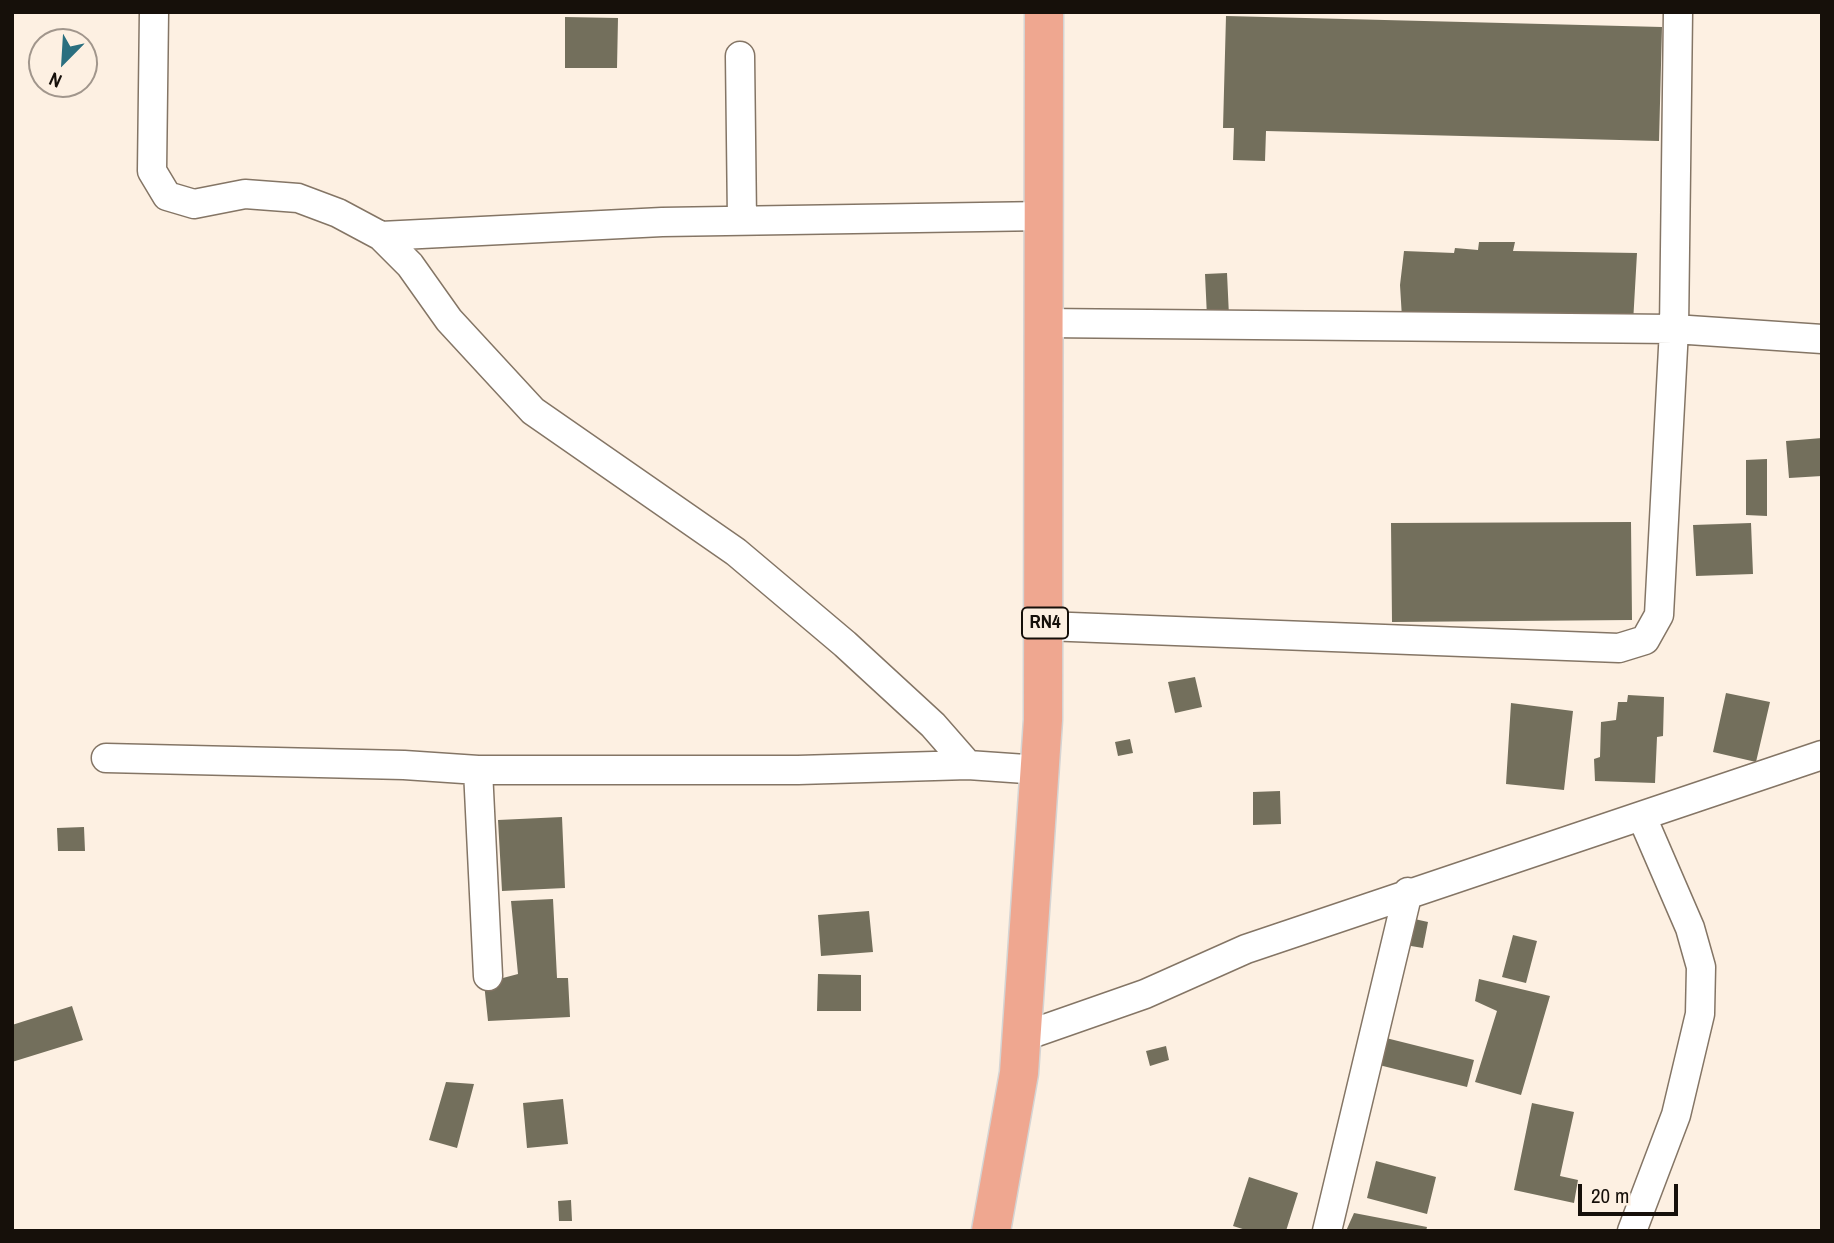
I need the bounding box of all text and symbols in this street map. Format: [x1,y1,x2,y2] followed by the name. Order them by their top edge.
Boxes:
[28,28,98,98] north arrow
[45,66,66,95] text: N
[1022,608,1068,638] road number: RN4
[1582,1170,1682,1214] scale bar
[1591,1181,1629,1210] text: 20 m

